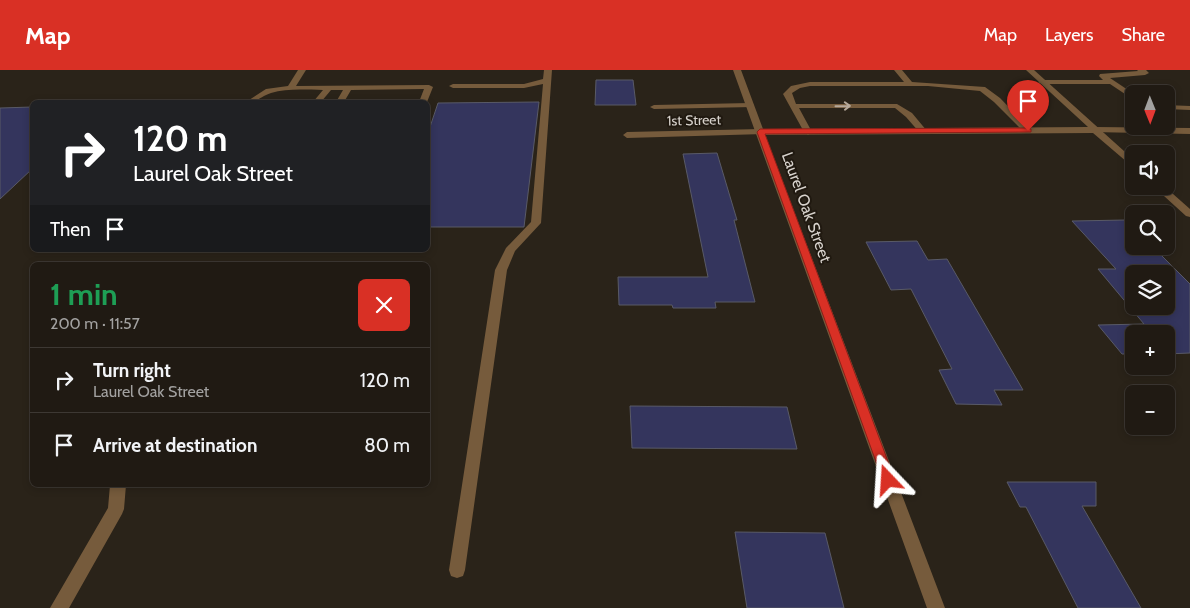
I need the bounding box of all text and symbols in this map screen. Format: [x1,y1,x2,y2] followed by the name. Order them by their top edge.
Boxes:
[25,21,71,50] text: Map
[984,24,1017,46] text: Map
[1045,24,1094,46] text: Layers
[1122,24,1165,46] text: Share
[1007,80,1049,131] pin
[1125,85,1175,135] north arrow
[1125,85,1175,435] map controls
[1014,87,1042,115] icon: arrive
[834,101,851,111] one-way arrow
[667,111,722,129] street label: 1st Street
[133,117,227,160] text: 120 m
[50,120,115,185] icon: right
[1125,145,1175,195] button: sound
[778,149,836,266] street label: Laurel Oak Street
[133,160,293,187] text: Laurel Oak Street
[1125,205,1175,255] button: search
[101,215,129,243] icon: arrive
[50,218,91,241] text: Then
[1125,265,1175,315] button: layers
[50,276,118,313] text: 1 min
[358,279,410,331] button: close
[50,314,140,333] text: 200 m · 11:57
[1125,325,1175,375] button: +
[93,359,171,382] text: Turn right
[50,366,78,394] icon: right
[360,369,410,392] text: 120 m
[93,382,209,401] text: Laurel Oak Street
[1125,385,1175,435] button: −
[50,431,78,459] icon: arrive
[93,434,257,457] text: Arrive at destination
[364,434,410,457] text: 80 m
[861,453,913,505] position arrow

